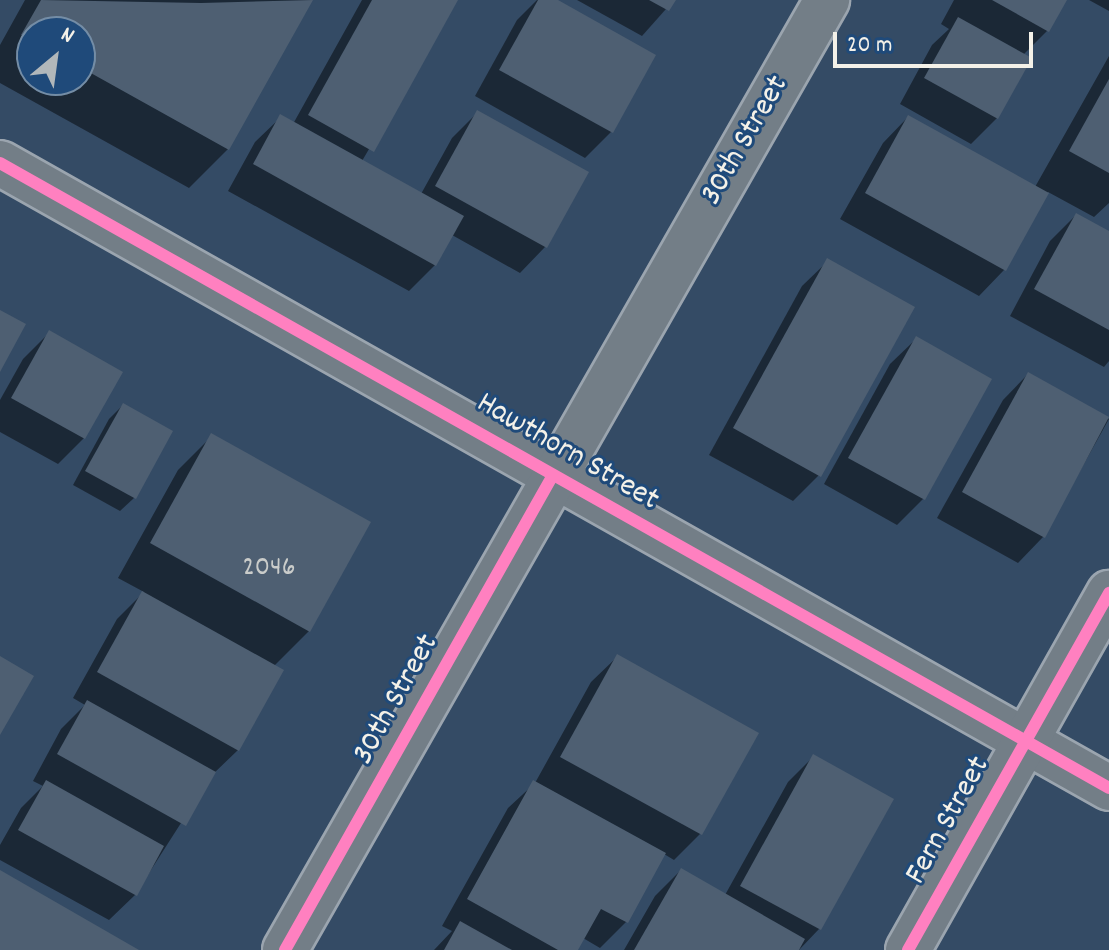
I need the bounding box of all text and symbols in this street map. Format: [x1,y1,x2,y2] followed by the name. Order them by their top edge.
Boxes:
[16,16,96,96] north arrow
[837,16,1037,66] scale bar
[55,20,79,53] text: N
[847,29,893,63] text: 20 m
[694,69,798,213] street label: 30th Street
[469,385,665,521] street label: Hawthorn Street
[243,552,295,586] house number: 2046
[345,628,449,772] street label: 30th Street
[898,750,1000,892] street label: Fern Street

